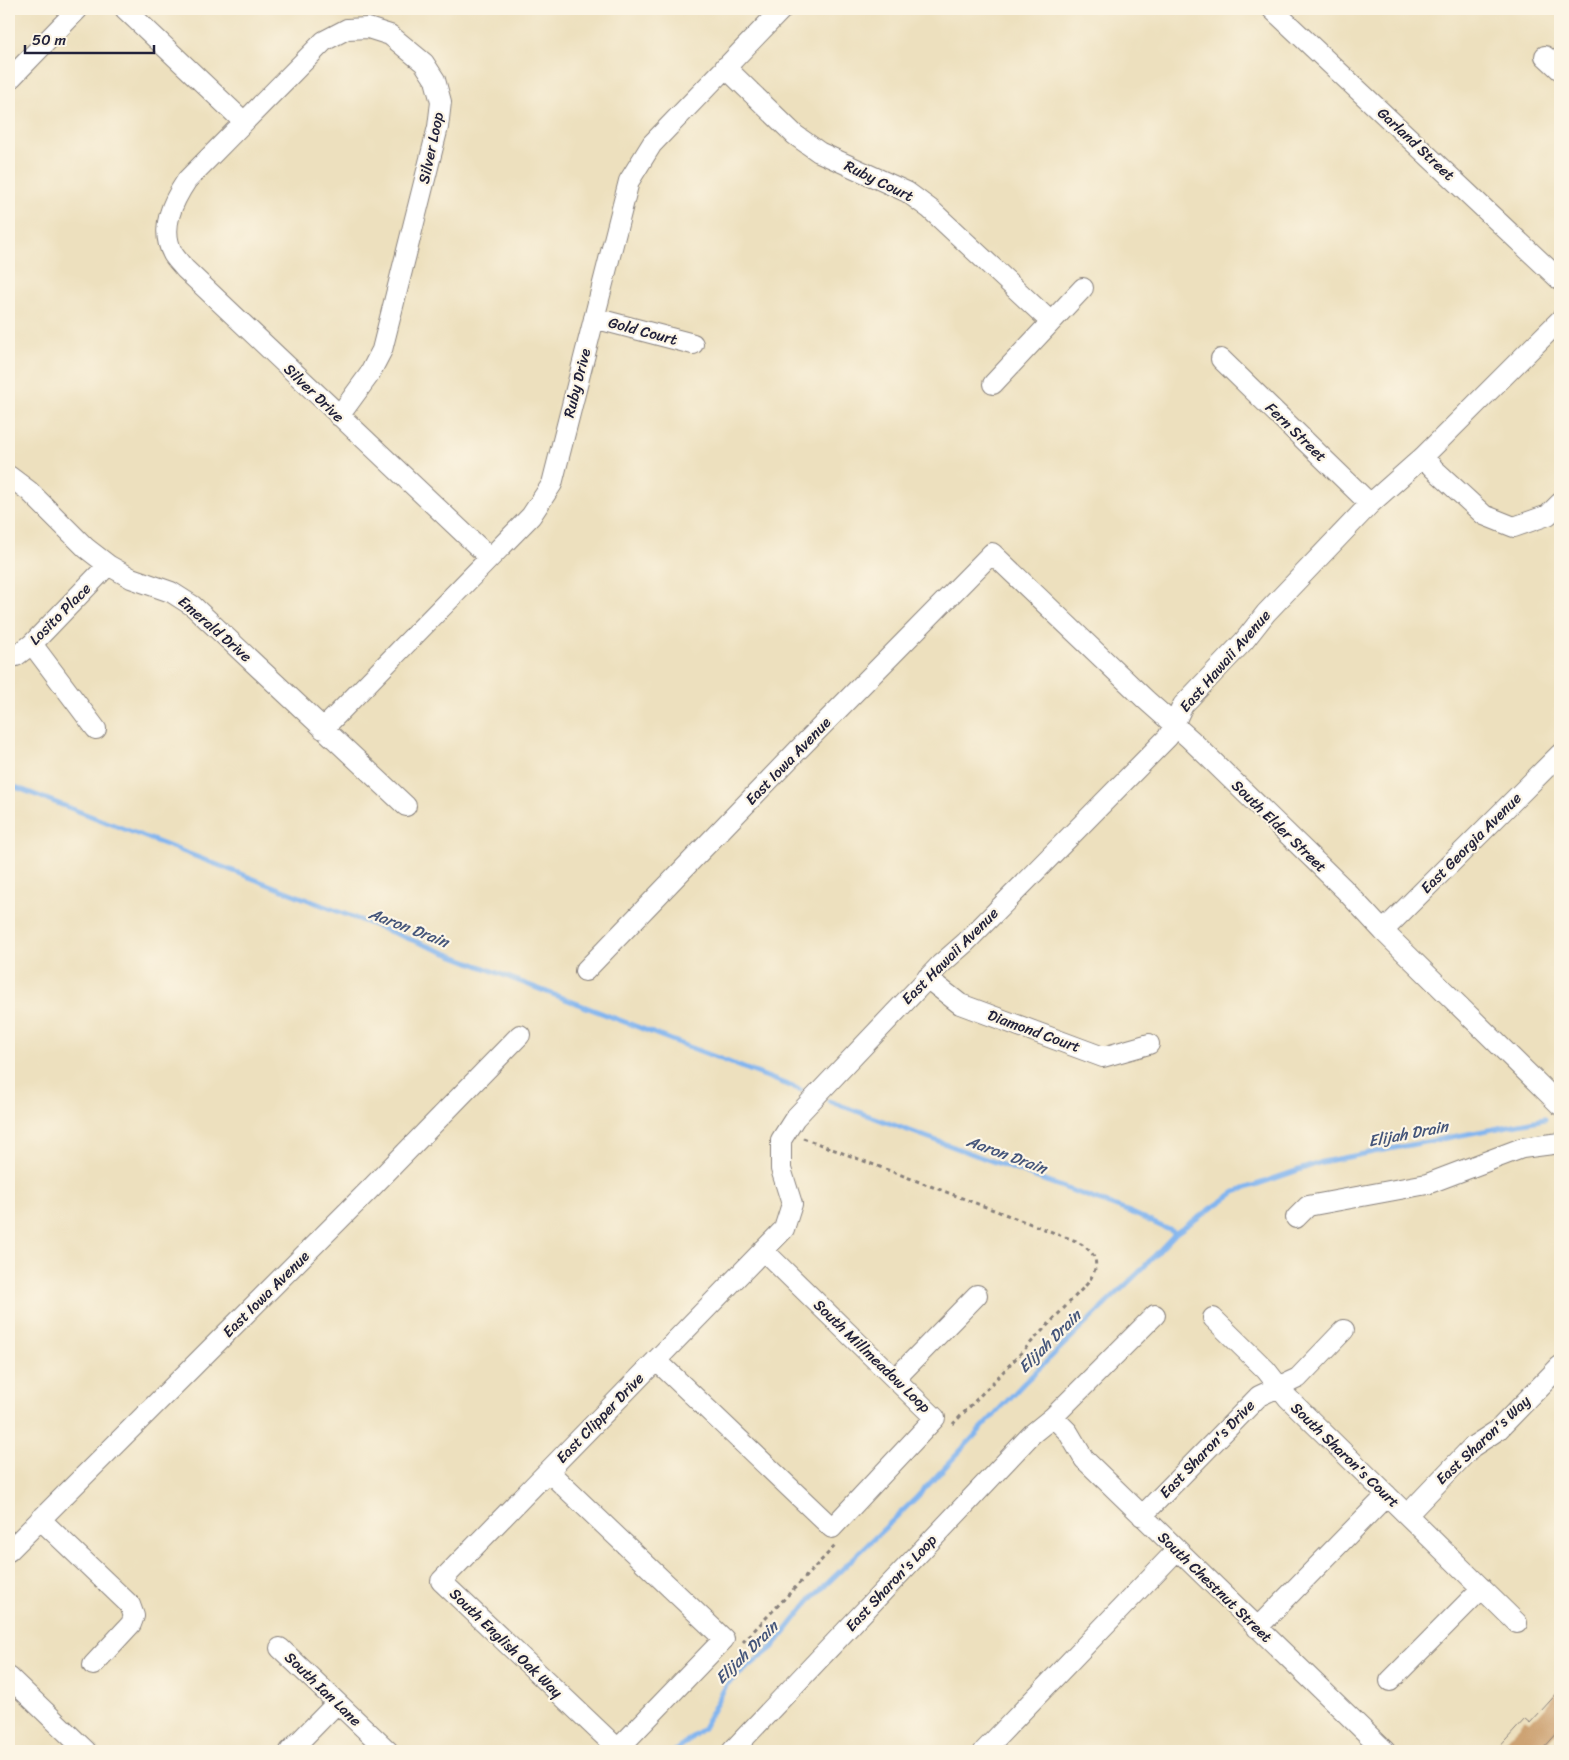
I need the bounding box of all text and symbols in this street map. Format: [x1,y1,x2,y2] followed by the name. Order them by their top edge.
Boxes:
[25,22,154,54] scale bar
[32,27,67,53] text: 50 m
[1371,101,1461,188] street label: Garland Street
[411,110,451,186] street label: Silver Loop
[840,153,919,209] street label: Ruby Court
[605,309,681,353] street label: Gold Court
[556,346,598,420] street label: Ruby Drive
[277,357,351,429] street label: Silver Drive
[1259,396,1333,469] street label: Fern Street
[23,576,98,651] street label: Losito Place
[172,589,258,669] street label: Emerald Drive
[1173,603,1277,718] street label: East Hawaii Avenue
[739,711,837,811] street label: East Iowa Avenue
[1225,773,1333,879] street label: South Elder Street
[1414,786,1528,900] street label: East Georgia Avenue
[364,899,455,957] water label: Aaron Drain
[895,901,1005,1011] street label: East Hawaii Avenue
[984,1002,1085,1060] street label: Diamond Court
[1366,1111,1453,1155] water label: Elijah Drain
[962,1126,1053,1183] water label: Aaron Drain
[216,1244,316,1344] street label: East Iowa Avenue
[807,1293,937,1419] street label: South Millmeadow Loop
[1011,1301,1090,1380] water label: Elijah Drain
[550,1366,651,1469] street label: East Clipper Drive
[1429,1389,1537,1491] street label: East Sharon's Way
[1153,1393,1261,1505] street label: East Sharon's Drive
[1284,1396,1406,1514] street label: South Sharon's Court
[1151,1525,1279,1649] street label: South Chestnut Street
[839,1528,943,1638] street label: East Sharon's Loop
[443,1582,569,1705] street label: South English Oak Way
[708,1612,787,1691] water label: Elijah Drain
[278,1645,368,1733] street label: South Ian Lane

